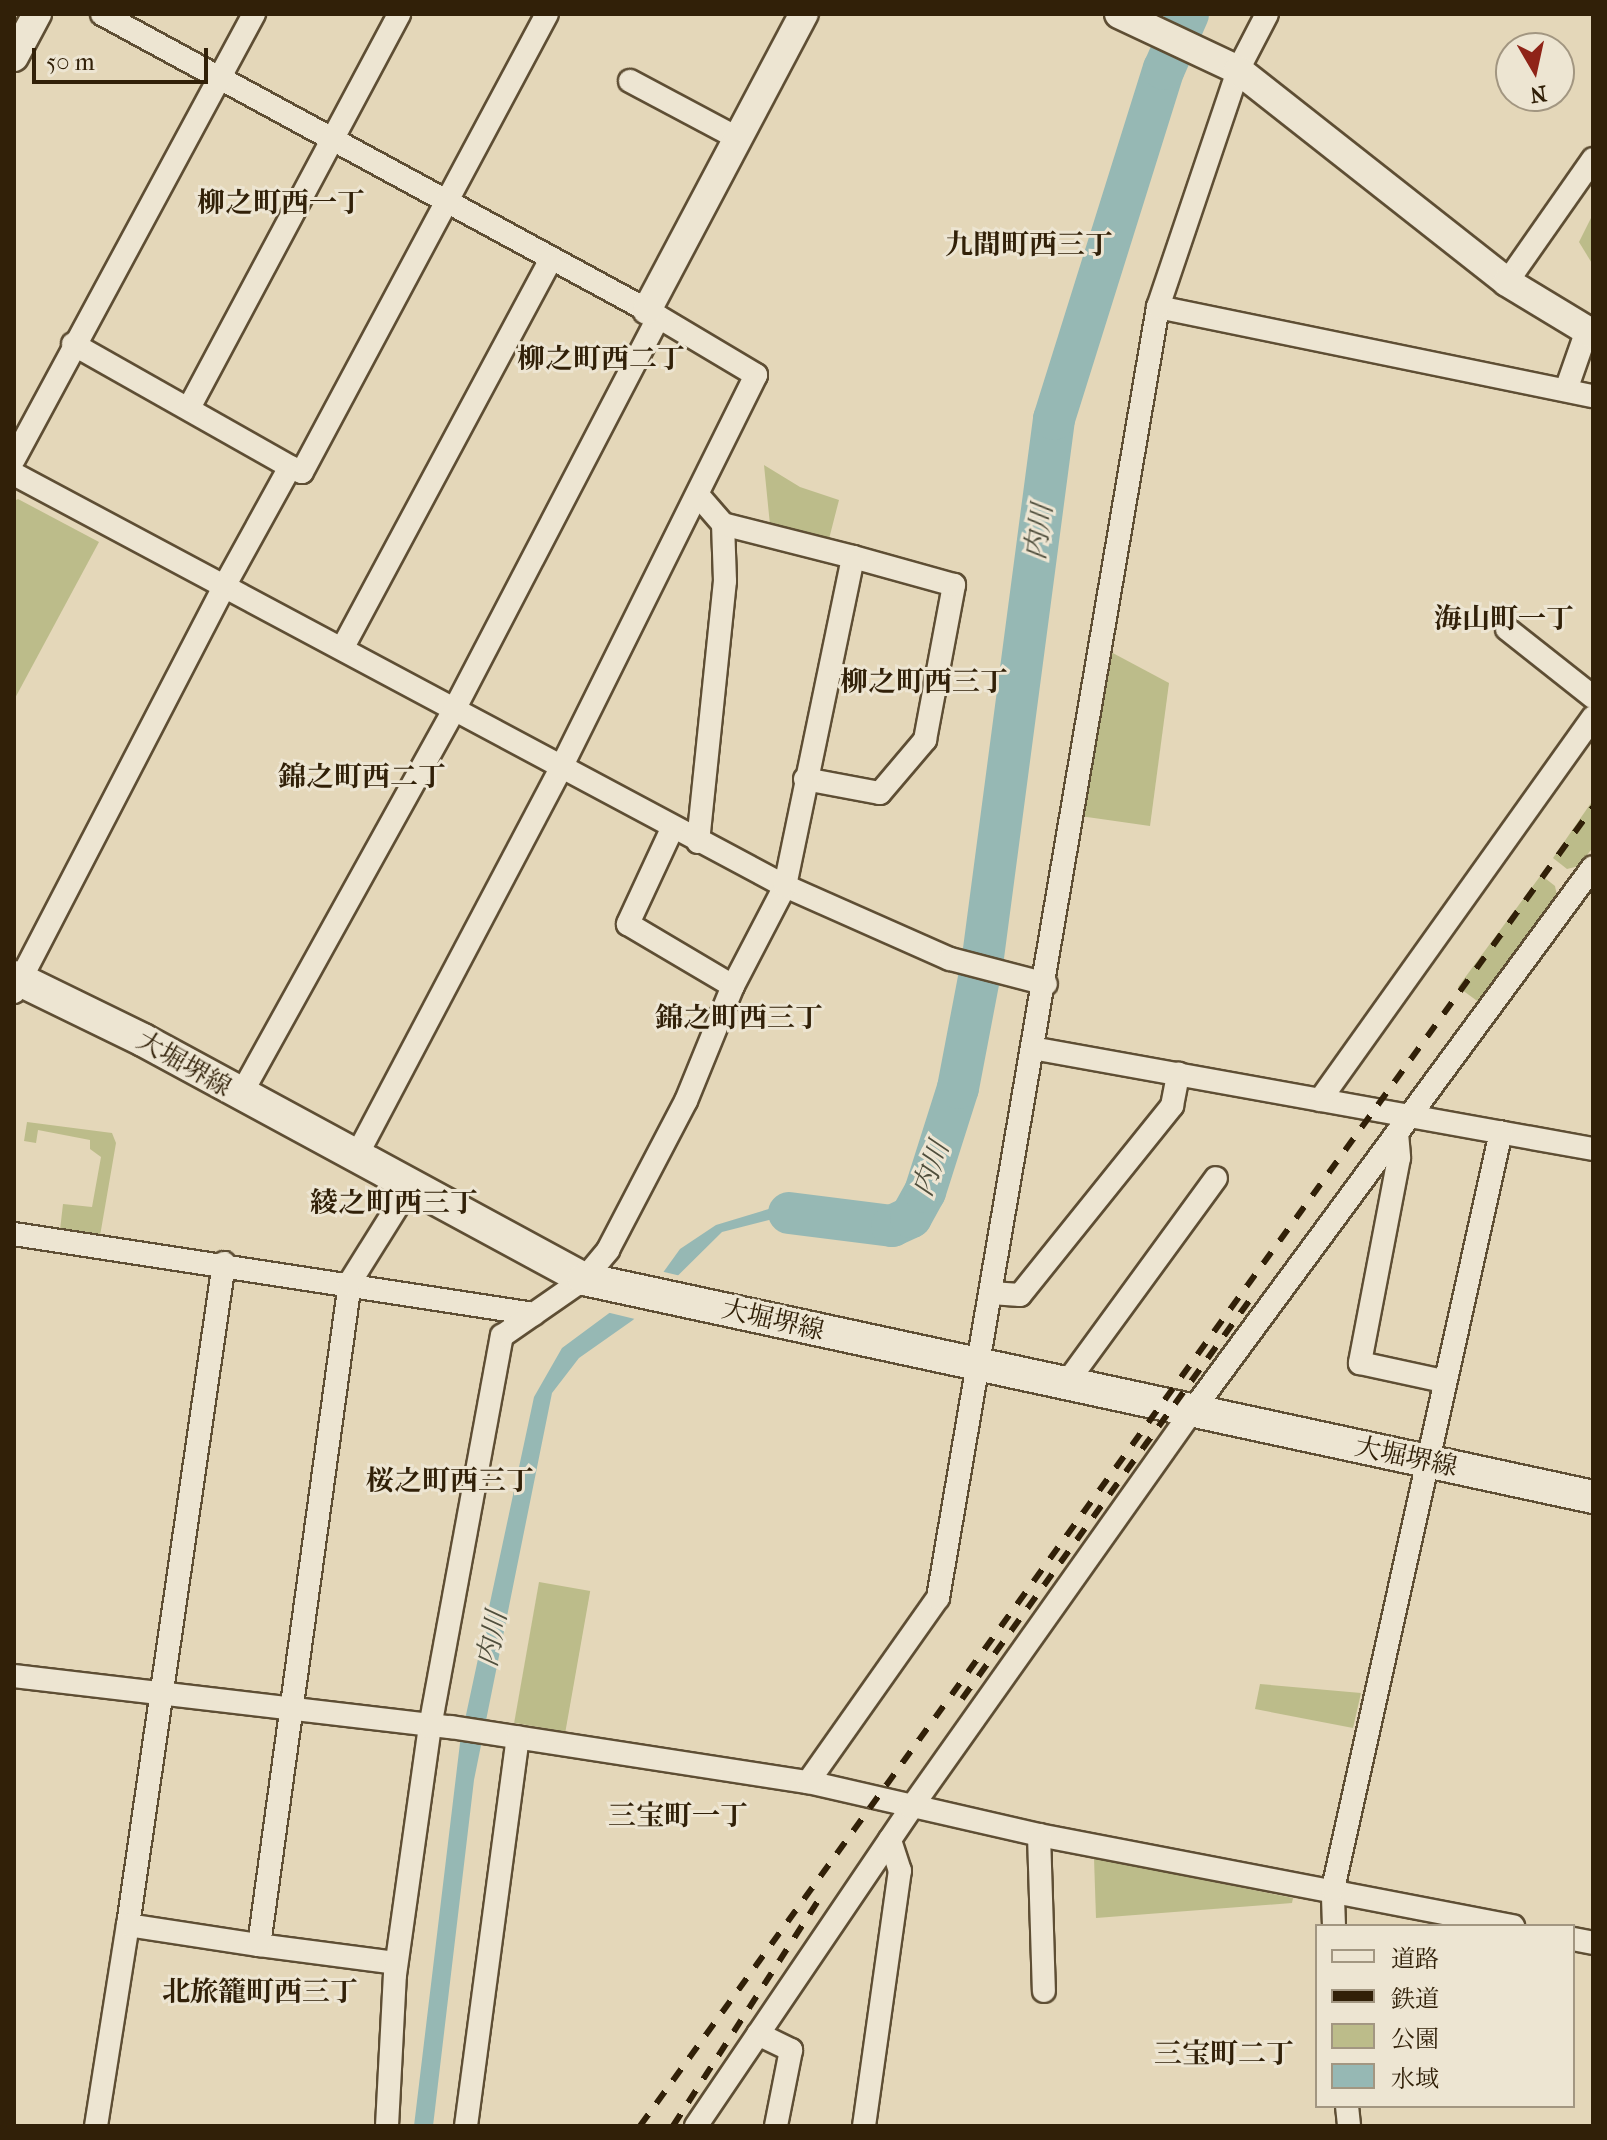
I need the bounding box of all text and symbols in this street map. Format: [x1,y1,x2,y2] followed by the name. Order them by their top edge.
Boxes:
[36,32,212,82] scale bar
[1495,32,1575,112] north arrow
[46,48,95,76] text: 50 m
[1528,80,1549,108] text: N
[197,186,365,220] district label: 柳之町西一丁
[945,228,1113,262] district label: 九間町西三丁
[517,342,685,376] district label: 柳之町西二丁
[1018,502,1060,562] water label: 内川
[1434,602,1574,636] district label: 海山町一丁
[840,665,1008,699] district label: 柳之町西三丁
[278,760,446,794] district label: 錦之町西二丁
[655,1001,823,1035] district label: 錦之町西三丁
[131,1024,237,1104] street label: 大堀堺線
[906,1137,956,1201] water label: 内川
[310,1186,478,1220] district label: 綾之町西三丁
[719,1293,827,1347] street label: 大堀堺線
[1352,1431,1460,1483] street label: 大堀堺線
[366,1464,534,1498] district label: 桜之町西三丁
[470,1608,514,1670] water label: 内川
[608,1799,748,1833] district label: 三宝町一丁
[1315,1924,1575,2108] legend
[1391,1945,1439,1973] text: 道路
[162,1975,358,2009] district label: 北旅籠町西三丁
[1391,1985,1439,2013] text: 鉄道
[1391,2025,1439,2053] text: 公園
[1154,2037,1294,2071] district label: 三宝町二丁
[1391,2065,1439,2093] text: 水域

